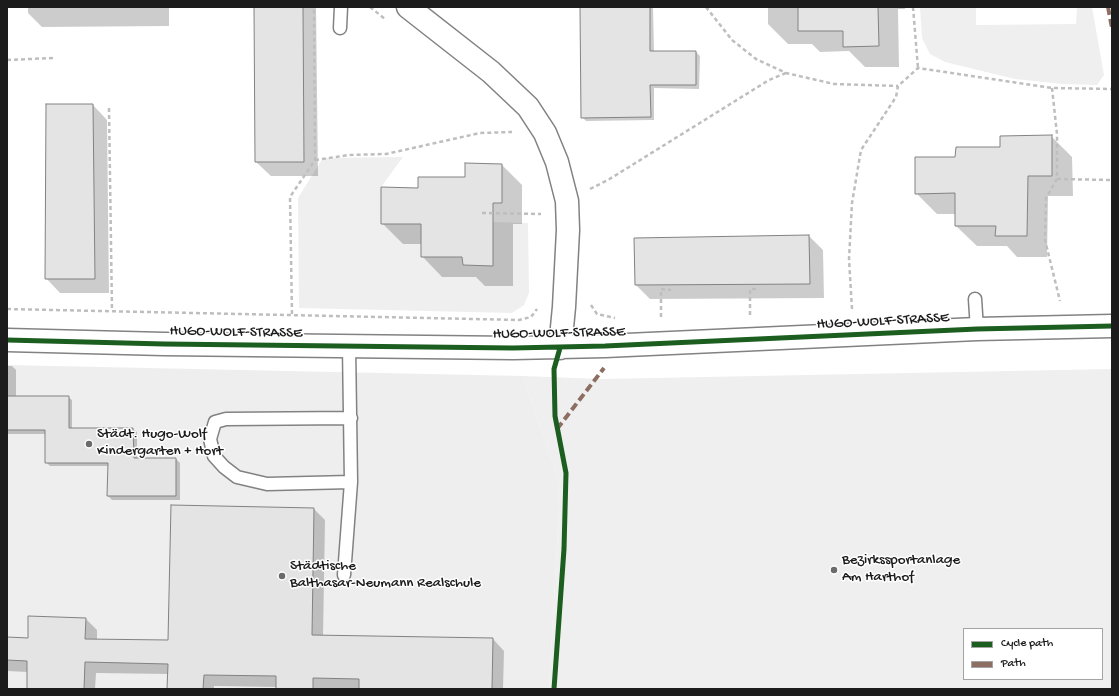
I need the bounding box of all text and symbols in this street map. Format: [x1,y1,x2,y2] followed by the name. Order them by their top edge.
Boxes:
[816,310,950,334] street label: HUGO-WOLF-STRASSE
[169,323,303,343] street label: HUGO-WOLF-STRASSE
[492,324,626,344] street label: HUGO-WOLF-STRASSE
[97,426,223,461] place label: Städt. Hugo-Wolf Kindergarten + Hort
[84,439,94,449] marker: Städt. Hugo-Wolf Kindergarten + Hort
[842,552,960,587] place label: Bezirkssportanlage Am Harthof
[290,558,481,593] place label: Städtische Balthasar-Neumann Realschule
[829,565,839,575] marker: Bezirkssportanlage Am Harthof
[277,571,287,581] marker: Städtische Balthasar-Neumann Realschule
[963,628,1103,680] legend
[1001,637,1053,651] text: Cycle path
[1001,657,1026,671] text: Path

